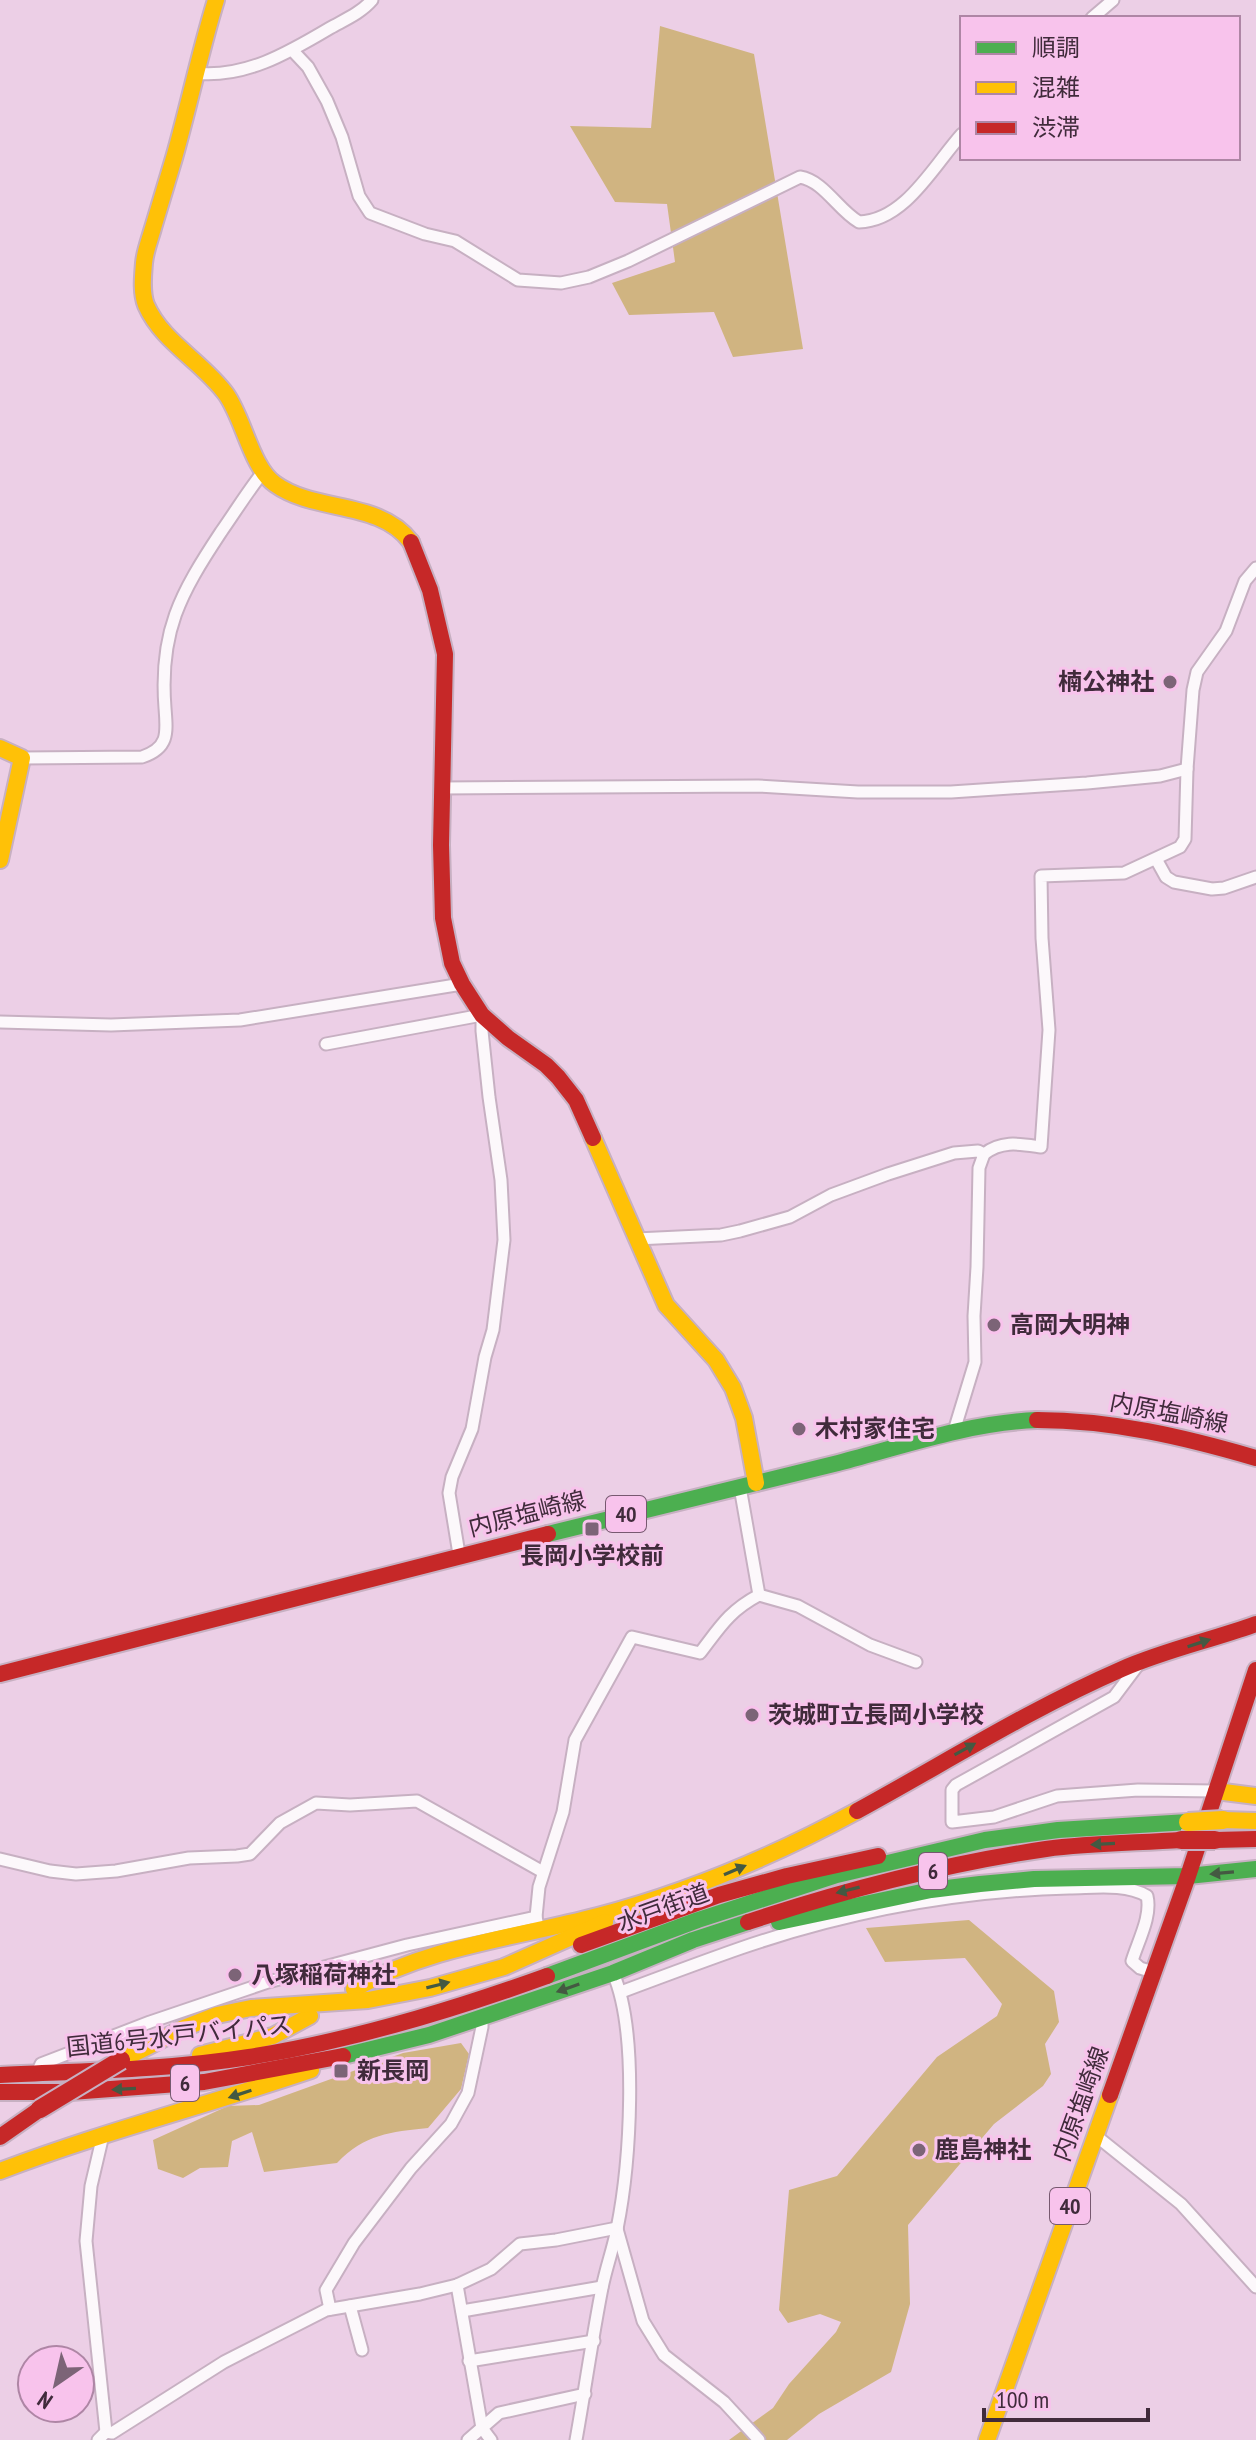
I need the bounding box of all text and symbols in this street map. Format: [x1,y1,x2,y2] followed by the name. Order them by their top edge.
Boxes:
[960,16,1240,160] legend
[1032,32,1080,63] text: 順調
[1032,72,1080,103] text: 混雑
[1032,112,1080,143] text: 渋滞
[1058,666,1154,697] place label: 楠公神社
[1161,673,1179,691] marker: 楠公神社
[1010,1309,1130,1340] place label: 高岡大明神
[985,1316,1003,1334] marker: 高岡大明神
[1107,1386,1231,1439] street label: 内原塩崎線
[815,1413,935,1444] place label: 木村家住宅
[790,1420,808,1438] marker: 木村家住宅
[465,1484,589,1543] street label: 内原塩崎線
[606,1496,646,1532] road number: 40
[583,1520,601,1538] marker: 長岡小学校前
[520,1540,664,1571] place label: 長岡小学校前
[1187,1636,1211,1649] one-way arrow
[768,1699,984,1730] place label: 茨城町立長岡小学校
[743,1706,761,1724] marker: 茨城町立長岡小学校
[954,1742,977,1756] one-way arrow
[1090,1838,1115,1851] one-way arrow
[919,1853,947,1889] road number: 6
[724,1864,747,1877] one-way arrow
[1209,1866,1234,1879] one-way arrow
[612,1877,713,1939] street label: 水戸街道
[835,1884,860,1897] one-way arrow
[251,1959,395,1990] place label: 八塚稲荷神社
[226,1966,244,1984] marker: 八塚稲荷神社
[426,1979,451,1991] one-way arrow
[556,1983,580,1995] one-way arrow
[65,2008,293,2063] street label: 国道6号水戸バイパス
[1045,2042,1116,2166] street label: 内原塩崎線
[357,2055,429,2086] place label: 新長岡
[332,2062,350,2080] marker: 新長岡
[171,2065,199,2101] road number: 6
[111,2082,136,2095] one-way arrow
[228,2088,252,2100] one-way arrow
[935,2134,1031,2165] place label: 鹿島神社
[910,2141,928,2159] marker: 鹿島神社
[1050,2188,1090,2224] road number: 40
[16,2344,96,2424] north arrow
[984,2372,1148,2422] scale bar
[996,2384,1049,2415] text: 100 m
[32,2386,58,2416] text: N

